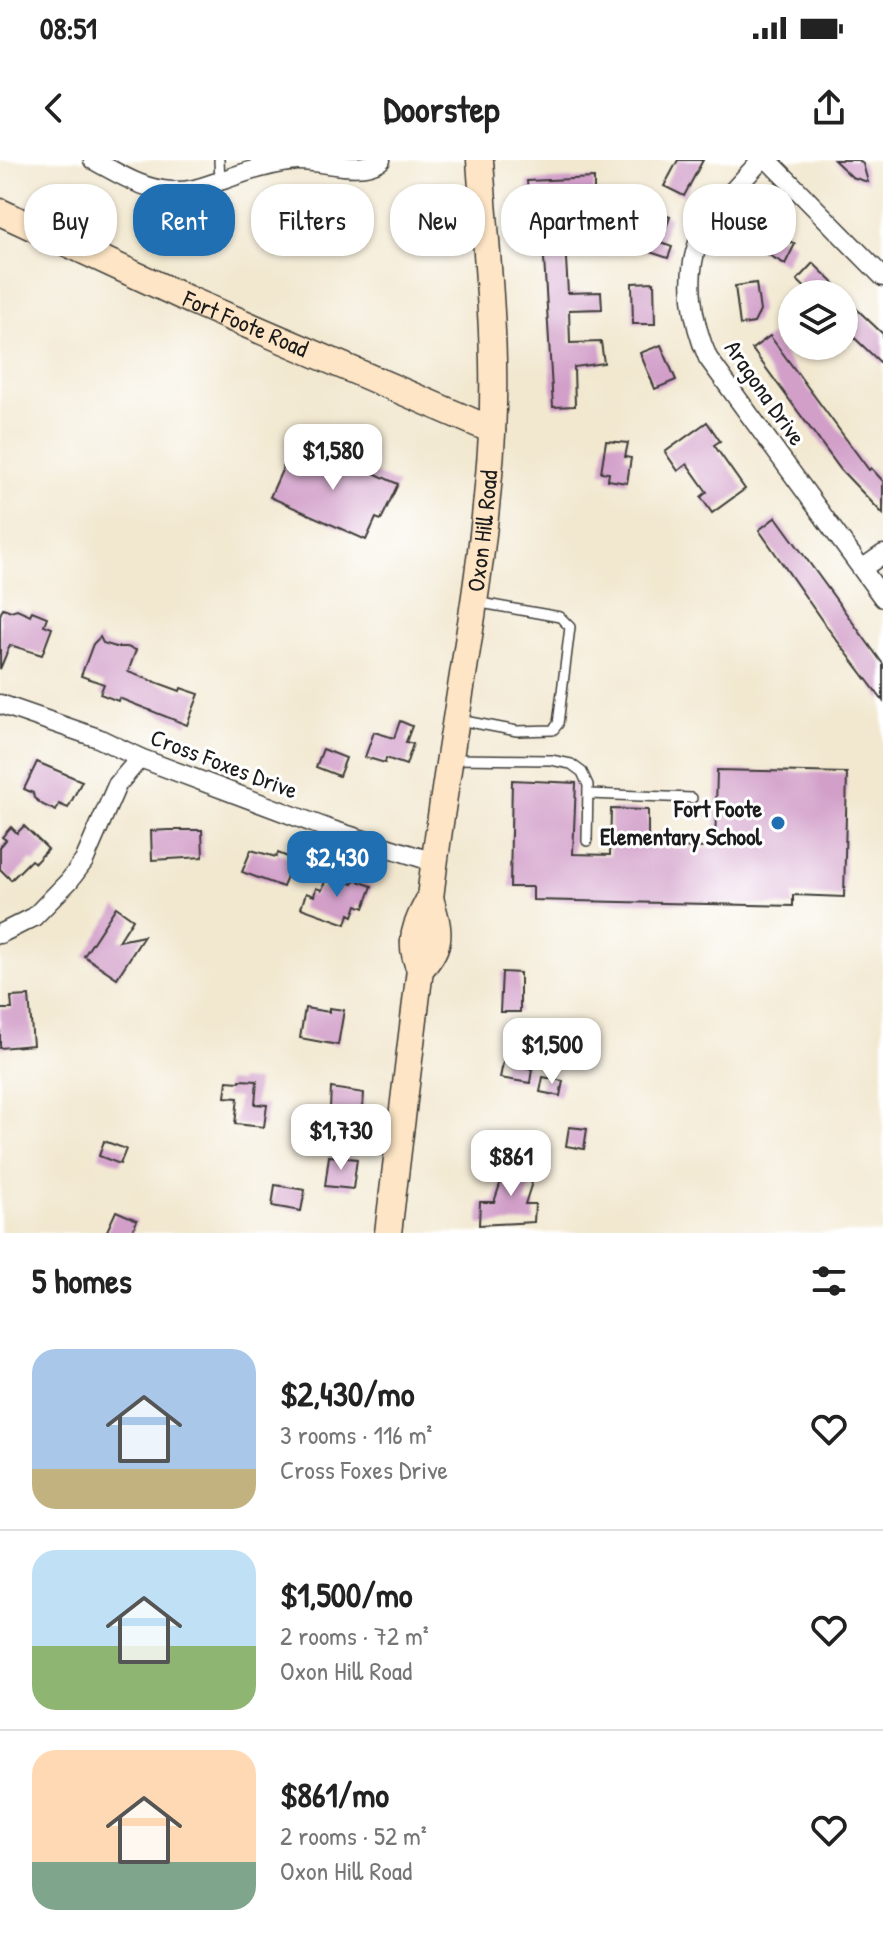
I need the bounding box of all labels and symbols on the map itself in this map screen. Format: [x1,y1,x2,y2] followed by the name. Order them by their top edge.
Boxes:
[177,282,313,364] street label: Fort Foote Road
[718,333,814,452] street label: Aragona Drive
[268,424,398,492] pin: $1,580
[459,469,504,594] street label: Oxon Hill Road
[146,720,303,806] street label: Cross Foxes Drive
[600,792,763,853] place label: Fort Foote Elementary School
[769,814,787,832] marker: Fort Foote Elementary School
[272,831,402,899] pin: $2,430
[487,1018,617,1086] pin: $1,500
[276,1104,406,1172] pin: $1,730
[464,1130,558,1198] pin: $861

